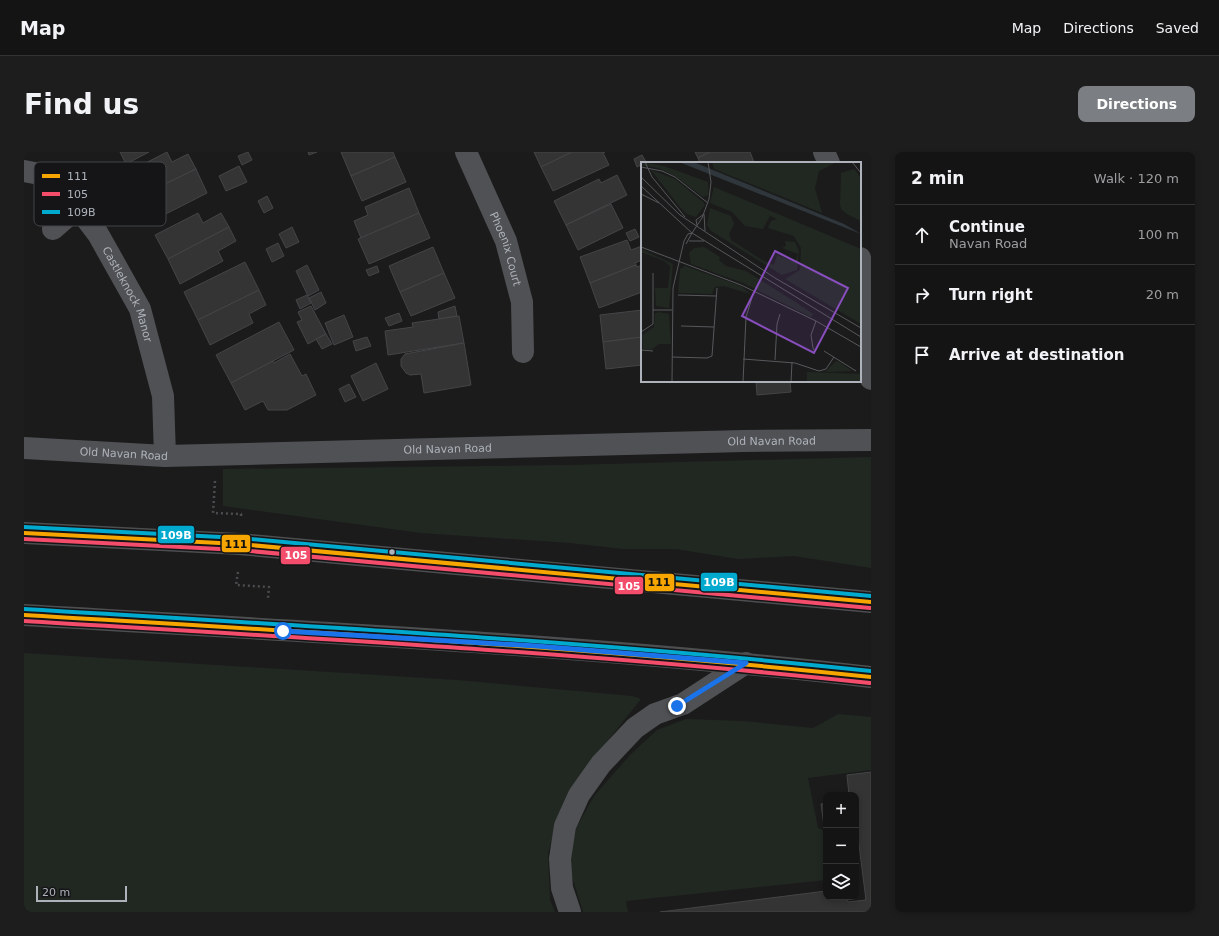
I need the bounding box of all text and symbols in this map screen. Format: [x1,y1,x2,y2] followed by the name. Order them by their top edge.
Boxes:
[20,17,65,39] text: Map
[1012,20,1041,36] text: Map
[1063,20,1134,36] text: Directions
[1156,20,1199,36] text: Saved
[1078,86,1195,122] button: Directions
[24,88,139,121] text: Find us
[34,162,166,226] legend
[641,162,861,382] inset map
[911,168,964,188] text: 2 min
[67,170,88,183] text: 111
[1094,171,1179,186] text: Walk · 120 m
[67,188,88,201] text: 105
[67,206,96,219] text: 109B
[487,210,524,288] street label: Phoenix Court
[949,218,1025,236] text: Continue
[911,224,933,246] icon: ahead
[1137,227,1179,242] text: 100 m
[949,236,1027,251] text: Navan Road
[99,244,155,344] street label: Castleknock Manor
[911,284,933,306] icon: right
[949,286,1033,304] text: Turn right
[1146,287,1179,302] text: 20 m
[911,344,933,366] icon: arrive
[949,346,1124,364] text: Arrive at destination
[727,434,816,448] street label: Old Navan Road
[403,442,492,457] street label: Old Navan Road
[79,445,168,463] street label: Old Navan Road
[157,525,195,544] line badge: 109B
[160,529,192,542] text: 109B
[221,534,251,553] line badge: 111
[225,538,247,551] text: 111
[280,546,311,565] line badge: 105
[387,547,397,557] unlabelled marker
[285,549,307,562] text: 105
[700,572,738,592] line badge: 109B
[644,573,675,592] line badge: 111
[614,576,644,595] line badge: 105
[648,576,670,589] text: 111
[703,576,735,589] text: 109B
[618,580,640,593] text: 105
[274,622,292,640] route start
[668,697,686,715] route end
[823,792,859,900] map controls
[823,792,859,828] button: +
[823,828,859,864] button: −
[823,864,859,900] button: layers
[36,884,127,903] scale bar
[42,886,70,899] text: 20 m

